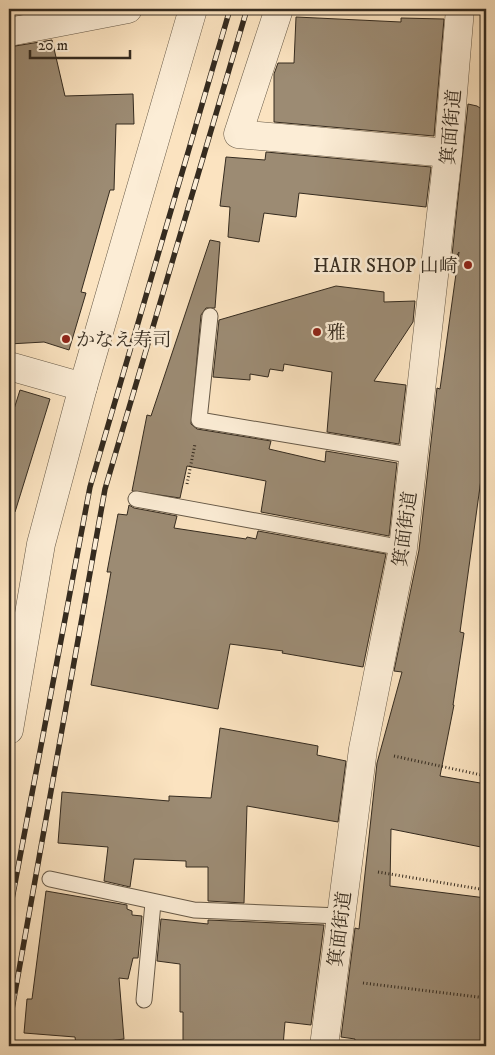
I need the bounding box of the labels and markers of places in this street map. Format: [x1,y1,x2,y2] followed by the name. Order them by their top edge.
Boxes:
[313,255,458,278] place label: HAIR SHOP 山崎
[462,259,474,271] marker: HAIR SHOP 山崎
[327,322,346,345] place label: 雅
[311,326,323,338] marker: 雅
[76,329,171,352] place label: かなえ寿司
[60,333,72,345] marker: かなえ寿司

